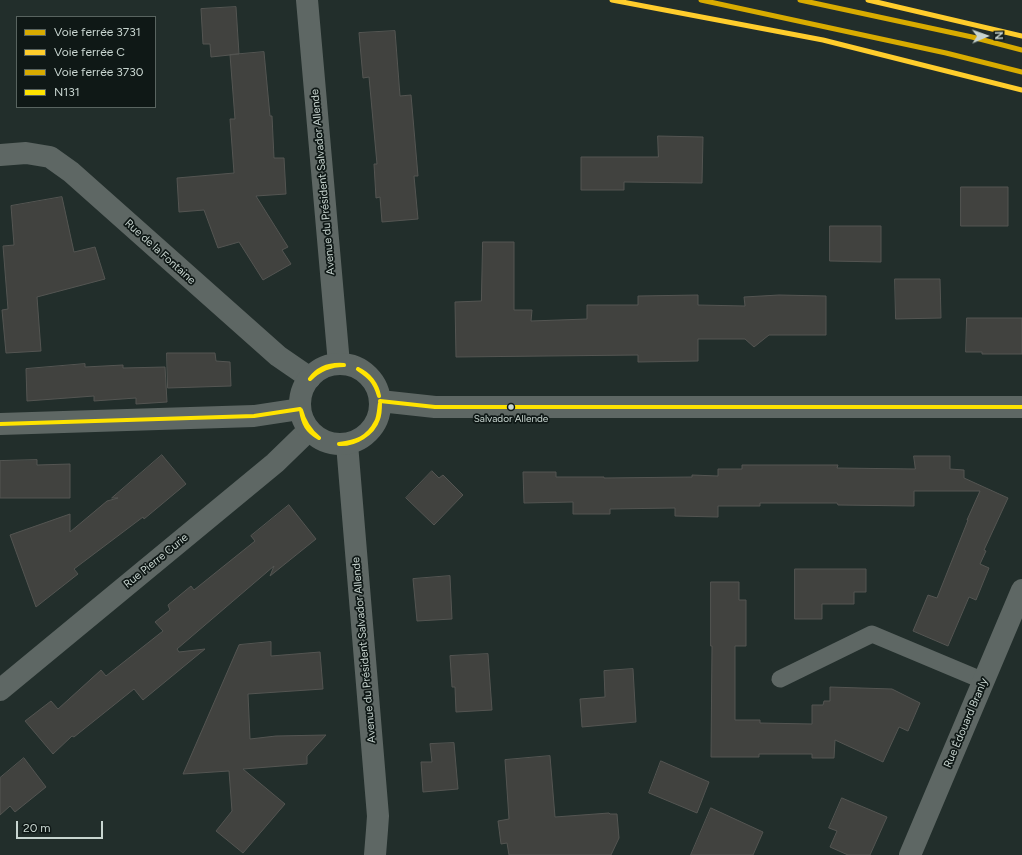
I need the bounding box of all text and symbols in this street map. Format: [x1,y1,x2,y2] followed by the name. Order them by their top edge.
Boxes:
[16,16,156,108] legend
[966,16,1006,56] north arrow
[54,25,141,39] text: Voie ferrée 3731
[992,31,1005,40] text: N
[54,45,125,59] text: Voie ferrée C
[54,65,143,79] text: Voie ferrée 3730
[54,85,80,99] text: N131
[308,89,338,275] street label: Avenue du Président Salvador Allende
[122,217,198,287] street label: Rue de la Fontaine
[506,402,516,412] marker: Salvador Allende
[474,413,548,425] place label: Salvador Allende
[121,531,191,591] street label: Rue Pierre Curie
[349,557,379,743] street label: Avenue du Président Salvador Allende
[941,676,991,770] street label: Rue Édouard Branly
[18,813,105,839] scale bar
[23,821,51,835] text: 20 m

